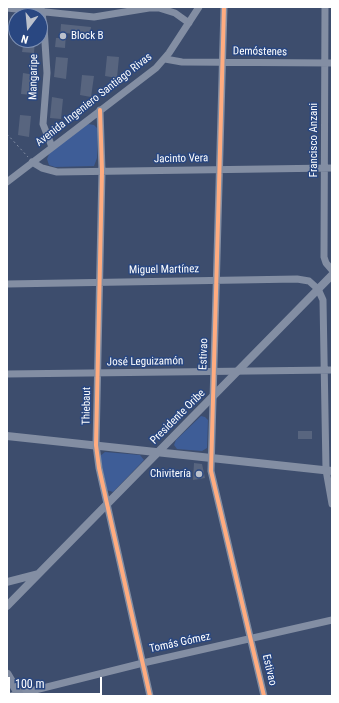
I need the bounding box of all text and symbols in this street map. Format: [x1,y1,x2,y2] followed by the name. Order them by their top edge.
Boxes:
[8,8,48,48] north arrow
[71,29,104,43] place label: Block B
[58,31,68,41] marker: Block B
[20,32,30,46] text: N
[233,45,287,59] street label: Demóstenes
[33,50,155,150] street label: Avenida Ingeniero Santiago Rivas
[27,54,41,100] street label: Mangaripe
[307,103,321,177] street label: Francisco Anzani
[154,152,208,166] street label: Jacinto Vera
[129,263,199,277] street label: Miguel Martínez
[197,338,211,370] street label: Estivao
[107,355,183,369] street label: José Leguizamón
[80,387,94,425] street label: Thiebaut
[148,387,208,447] street label: Presidente Oribe
[150,467,191,481] place label: Chivitería
[194,469,204,479] marker: Chivitería
[148,630,212,656] street label: Tomás Gómez
[259,653,279,687] street label: Estivao
[10,669,104,695] scale bar
[15,677,45,691] text: 100 m

